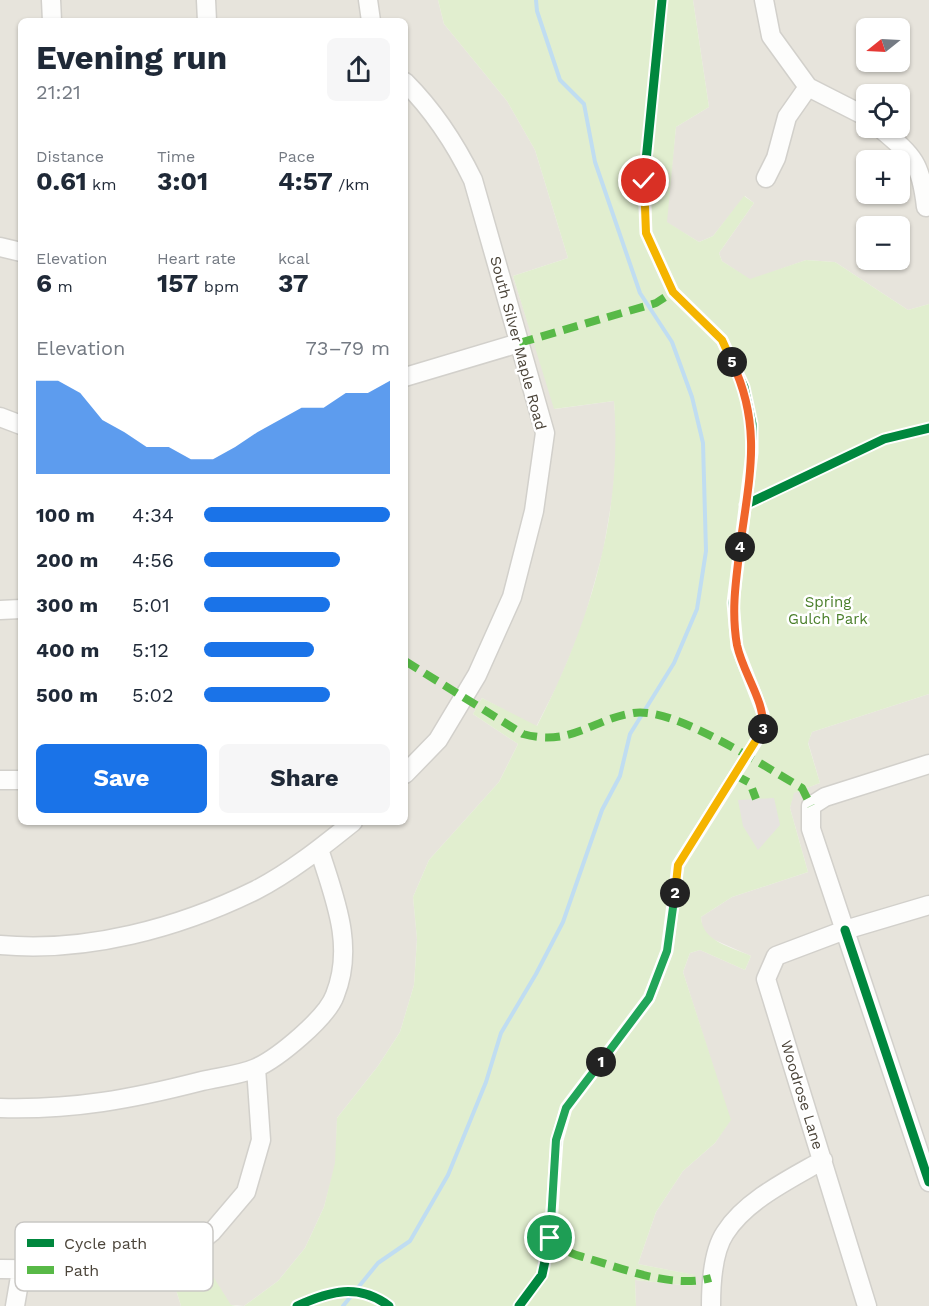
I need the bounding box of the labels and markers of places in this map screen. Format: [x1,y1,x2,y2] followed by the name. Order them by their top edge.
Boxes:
[618,155,669,206] pin
[717,347,747,377] pin: 5
[725,532,755,562] pin: 4
[748,714,778,744] pin: 3
[660,878,690,908] pin: 2
[586,1047,616,1077] pin: 1
[524,1212,575,1263] pin

